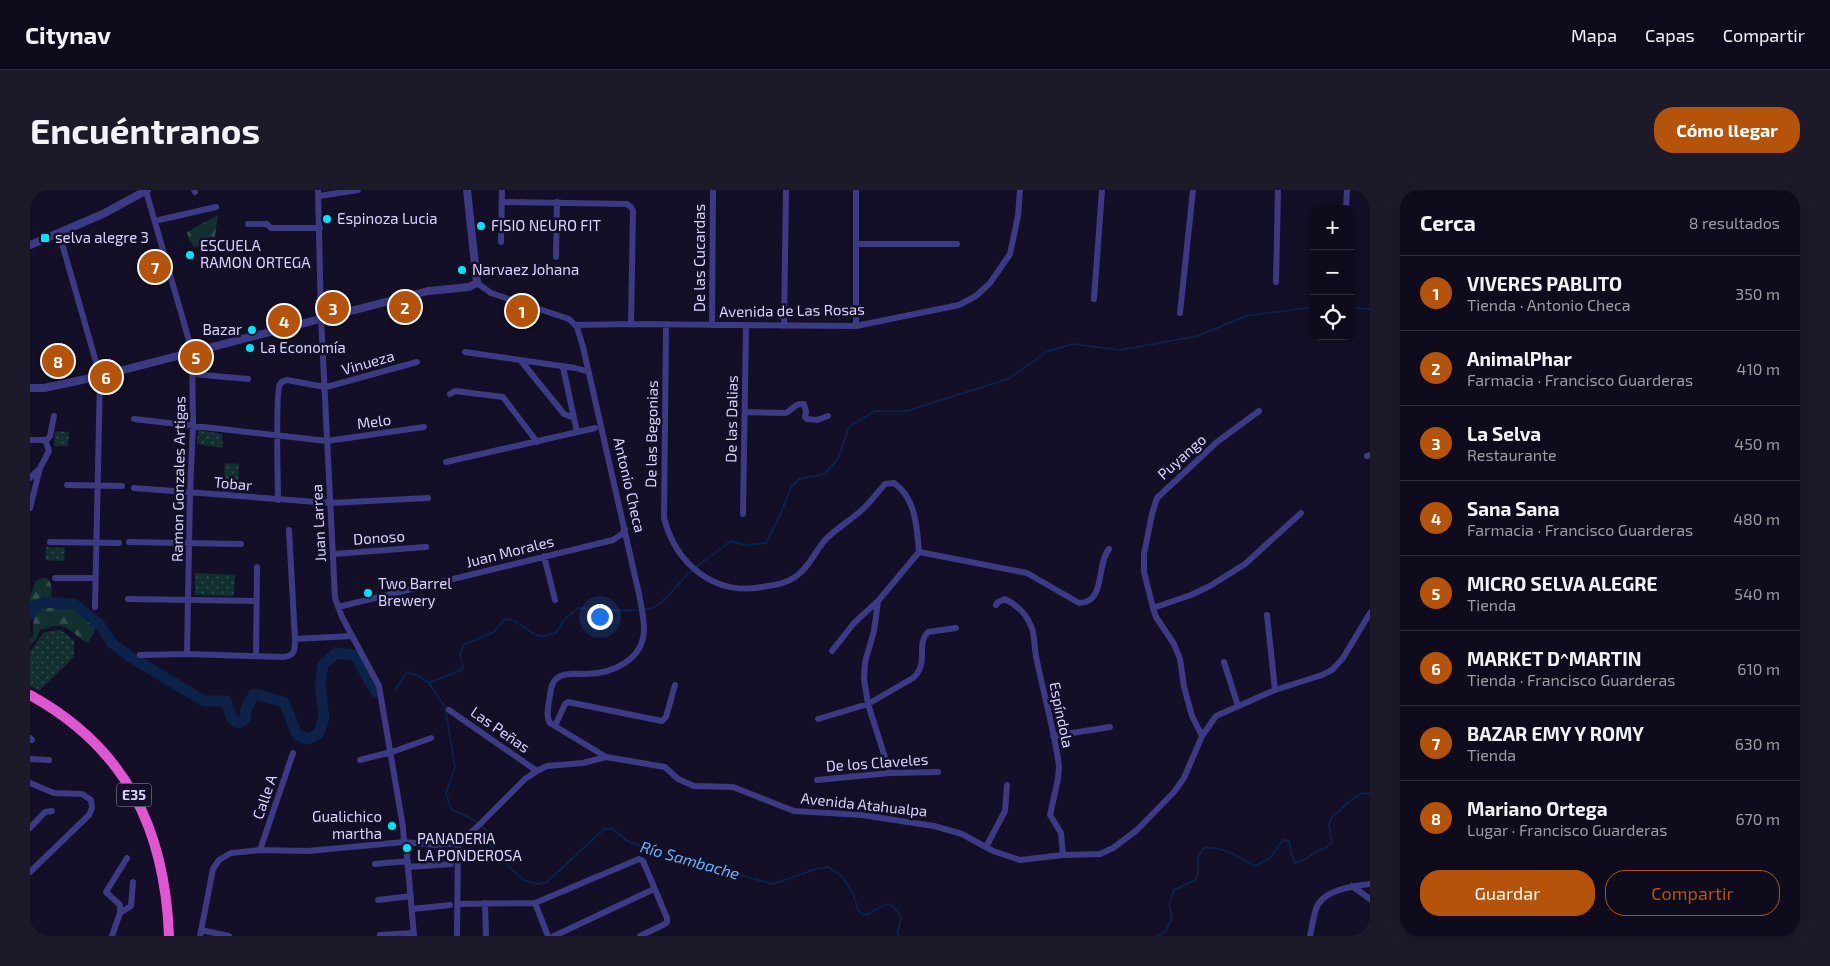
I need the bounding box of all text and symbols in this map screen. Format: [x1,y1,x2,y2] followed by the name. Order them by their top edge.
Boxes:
[25,20,111,49] text: Citynav
[1571,24,1617,46] text: Mapa
[1645,24,1695,46] text: Capas
[1723,24,1805,46] text: Compartir
[1654,107,1800,153] button: Cómo llegar
[30,109,260,151] text: Encuéntranos
[690,204,708,312] street label: De las Cucardas
[1310,205,1355,340] map controls
[1310,205,1355,250] button: +
[337,209,437,227] place label: Espinoza Lucia
[1420,210,1476,235] text: Cerca
[321,213,333,225] marker: Espinoza Lucia
[1689,213,1780,232] text: 8 resultados
[491,216,601,234] place label: FISIO NEURO FIT
[475,220,487,232] marker: FISIO NEURO FIT
[55,228,149,246] place label: selva alegre 3
[39,232,51,244] marker: selva alegre 3
[200,236,311,271] place label: ESCUELA RAMON ORTEGA
[139,248,171,286] pin: 7
[184,249,196,261] marker: ESCUELA RAMON ORTEGA
[1310,250,1355,295] button: −
[472,260,579,278] place label: Narvaez Johana
[456,264,468,276] marker: Narvaez Johana
[1467,272,1622,295] text: VIVERES PABLITO
[1433,284,1439,303] text: 1
[1735,284,1780,303] text: 350 m
[389,288,421,326] pin: 2
[317,289,349,327] pin: 3
[506,292,538,330] pin: 1
[1310,295,1355,340] button: locate
[1467,295,1631,314] text: Tienda · Antonio Checa
[719,300,865,320] street label: Avenida de Las Rosas
[268,302,300,340] pin: 4
[203,320,242,338] place label: Bazar
[246,324,258,336] marker: Bazar
[180,338,212,376] pin: 5
[260,338,346,356] place label: La Economía
[42,342,74,380] pin: 8
[244,342,256,354] marker: La Economía
[339,346,396,378] street label: Vinueza
[1467,347,1572,370] text: AnimalPhar
[90,358,122,396] pin: 6
[1431,359,1441,378] text: 2
[1737,359,1780,378] text: 410 m
[1467,370,1693,389] text: Farmacia · Francisco Guarderas
[721,375,741,463] street label: De las Dalias
[641,380,661,488] street label: De las Begonias
[168,396,188,562] street label: Ramon Gonzales Artigas
[356,410,392,432] street label: Melo
[1467,422,1541,445] text: La Selva
[1153,430,1209,483] street label: Puyango
[1431,434,1441,453] text: 3
[1734,434,1780,453] text: 450 m
[610,435,650,534] street label: Antonio Checa
[1467,445,1557,464] text: Restaurante
[213,472,253,494] street label: Tobar
[307,484,329,562] street label: Juan Larrea
[1467,497,1560,520] text: Sana Sana
[1431,509,1441,528] text: 4
[1733,509,1780,528] text: 480 m
[1467,520,1693,539] text: Farmacia · Francisco Guarderas
[352,526,405,548] street label: Donoso
[464,531,556,571] street label: Juan Morales
[1467,572,1658,595] text: MICRO SELVA ALEGRE
[378,574,452,609] place label: Two Barrel Brewery
[1432,584,1440,603] text: 5
[1734,584,1780,603] text: 540 m
[362,587,374,599] marker: Two Barrel Brewery
[1467,595,1516,614] text: Tienda
[587,604,613,630] your location
[1467,647,1641,670] text: MARKET D^MARTIN
[1431,659,1441,678] text: 6
[1737,659,1780,678] text: 610 m
[1467,670,1675,689] text: Tienda · Francisco Guarderas
[1046,680,1078,749] street label: Espíndola
[467,702,534,756] street label: Las Peñas
[1467,722,1644,745] text: BAZAR EMY Y ROMY
[1432,734,1440,753] text: 7
[1735,734,1780,753] text: 630 m
[1467,745,1516,764] text: Tienda
[825,749,929,775] street label: De los Claveles
[248,771,280,821] street label: Calle A
[116,784,152,806] road number: E35
[800,788,928,820] street label: Avenida Atahualpa
[1467,797,1608,820] text: Mariano Ortega
[312,807,382,842] place label: Gualichico martha
[1431,809,1441,828] text: 8
[1735,809,1780,828] text: 670 m
[386,820,398,832] marker: Gualichico martha
[1467,820,1667,839] text: Lugar · Francisco Guarderas
[417,829,523,864] place label: PANADERIA LA PONDEROSA
[638,836,742,883] water label: Río Sambache
[401,842,413,854] marker: PANADERIA LA PONDEROSA
[1420,870,1595,916] button: Guardar
[1605,870,1780,916] button: Compartir

